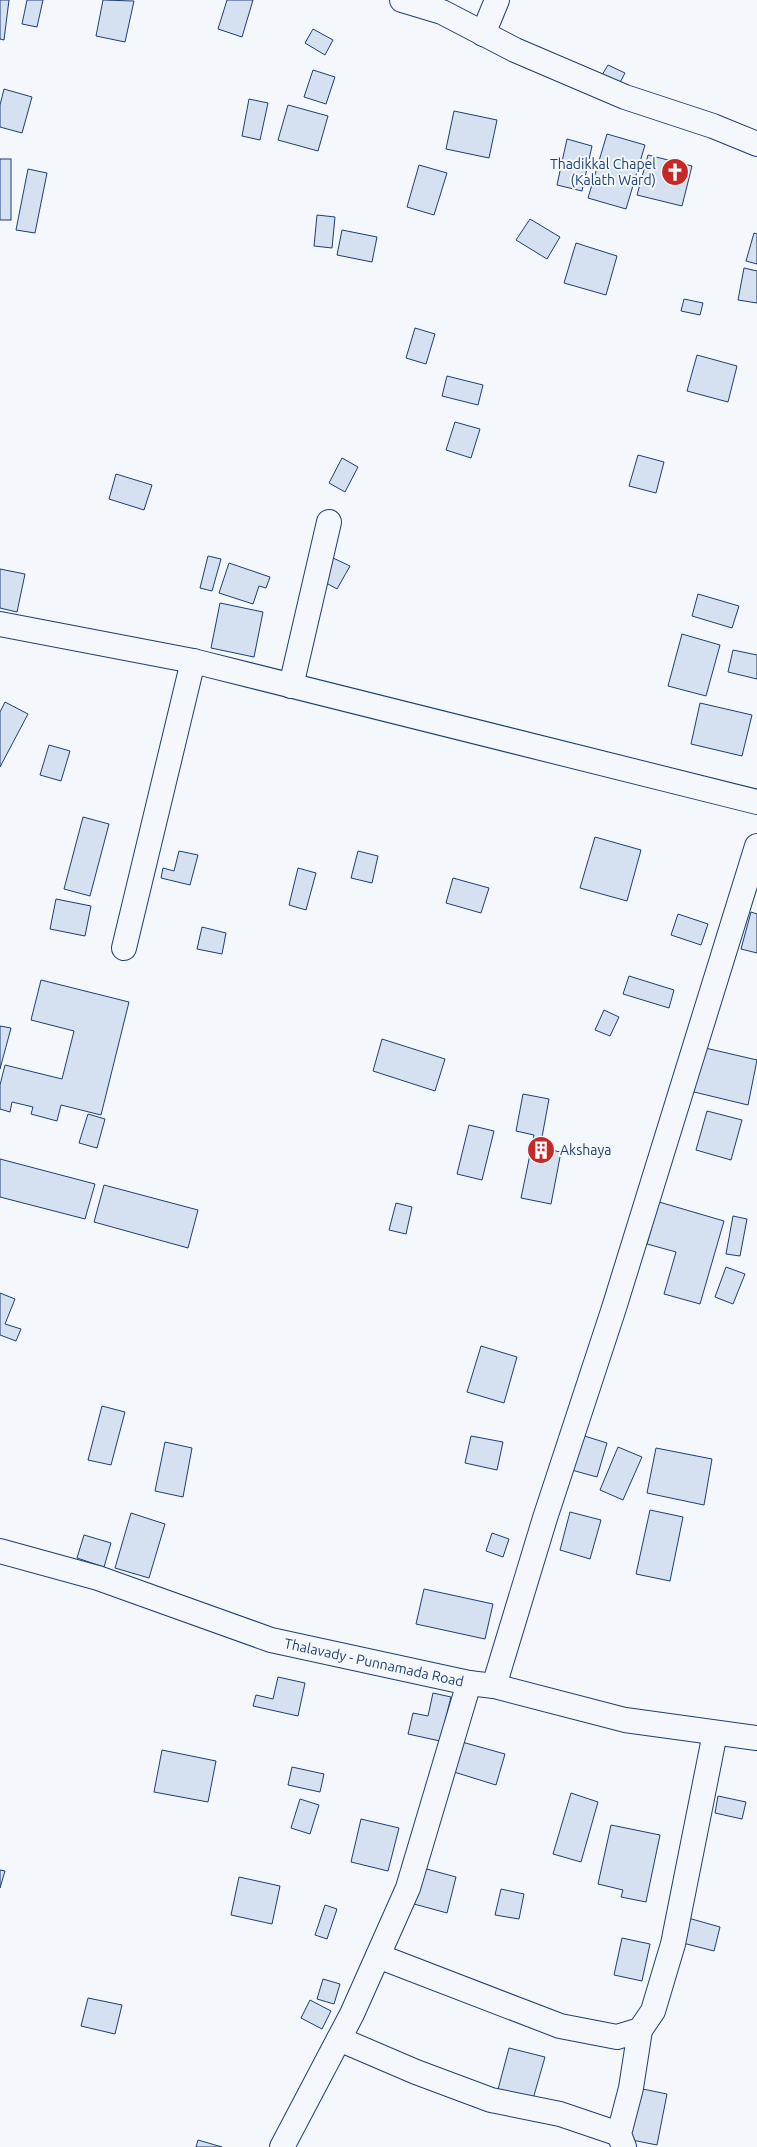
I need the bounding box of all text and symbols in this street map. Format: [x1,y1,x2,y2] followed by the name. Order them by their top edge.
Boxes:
[550,156,656,188] place label: Thadikkal Chapel (Kalath Ward)
[660,157,690,187] church icon: Thadikkal Chapel (Kalath Ward)
[526,1135,556,1165] building icon: Akshaya
[560,1142,611,1158] place label: Akshaya
[283,1635,465,1690] street label: Thalavady - Punnamada Road

